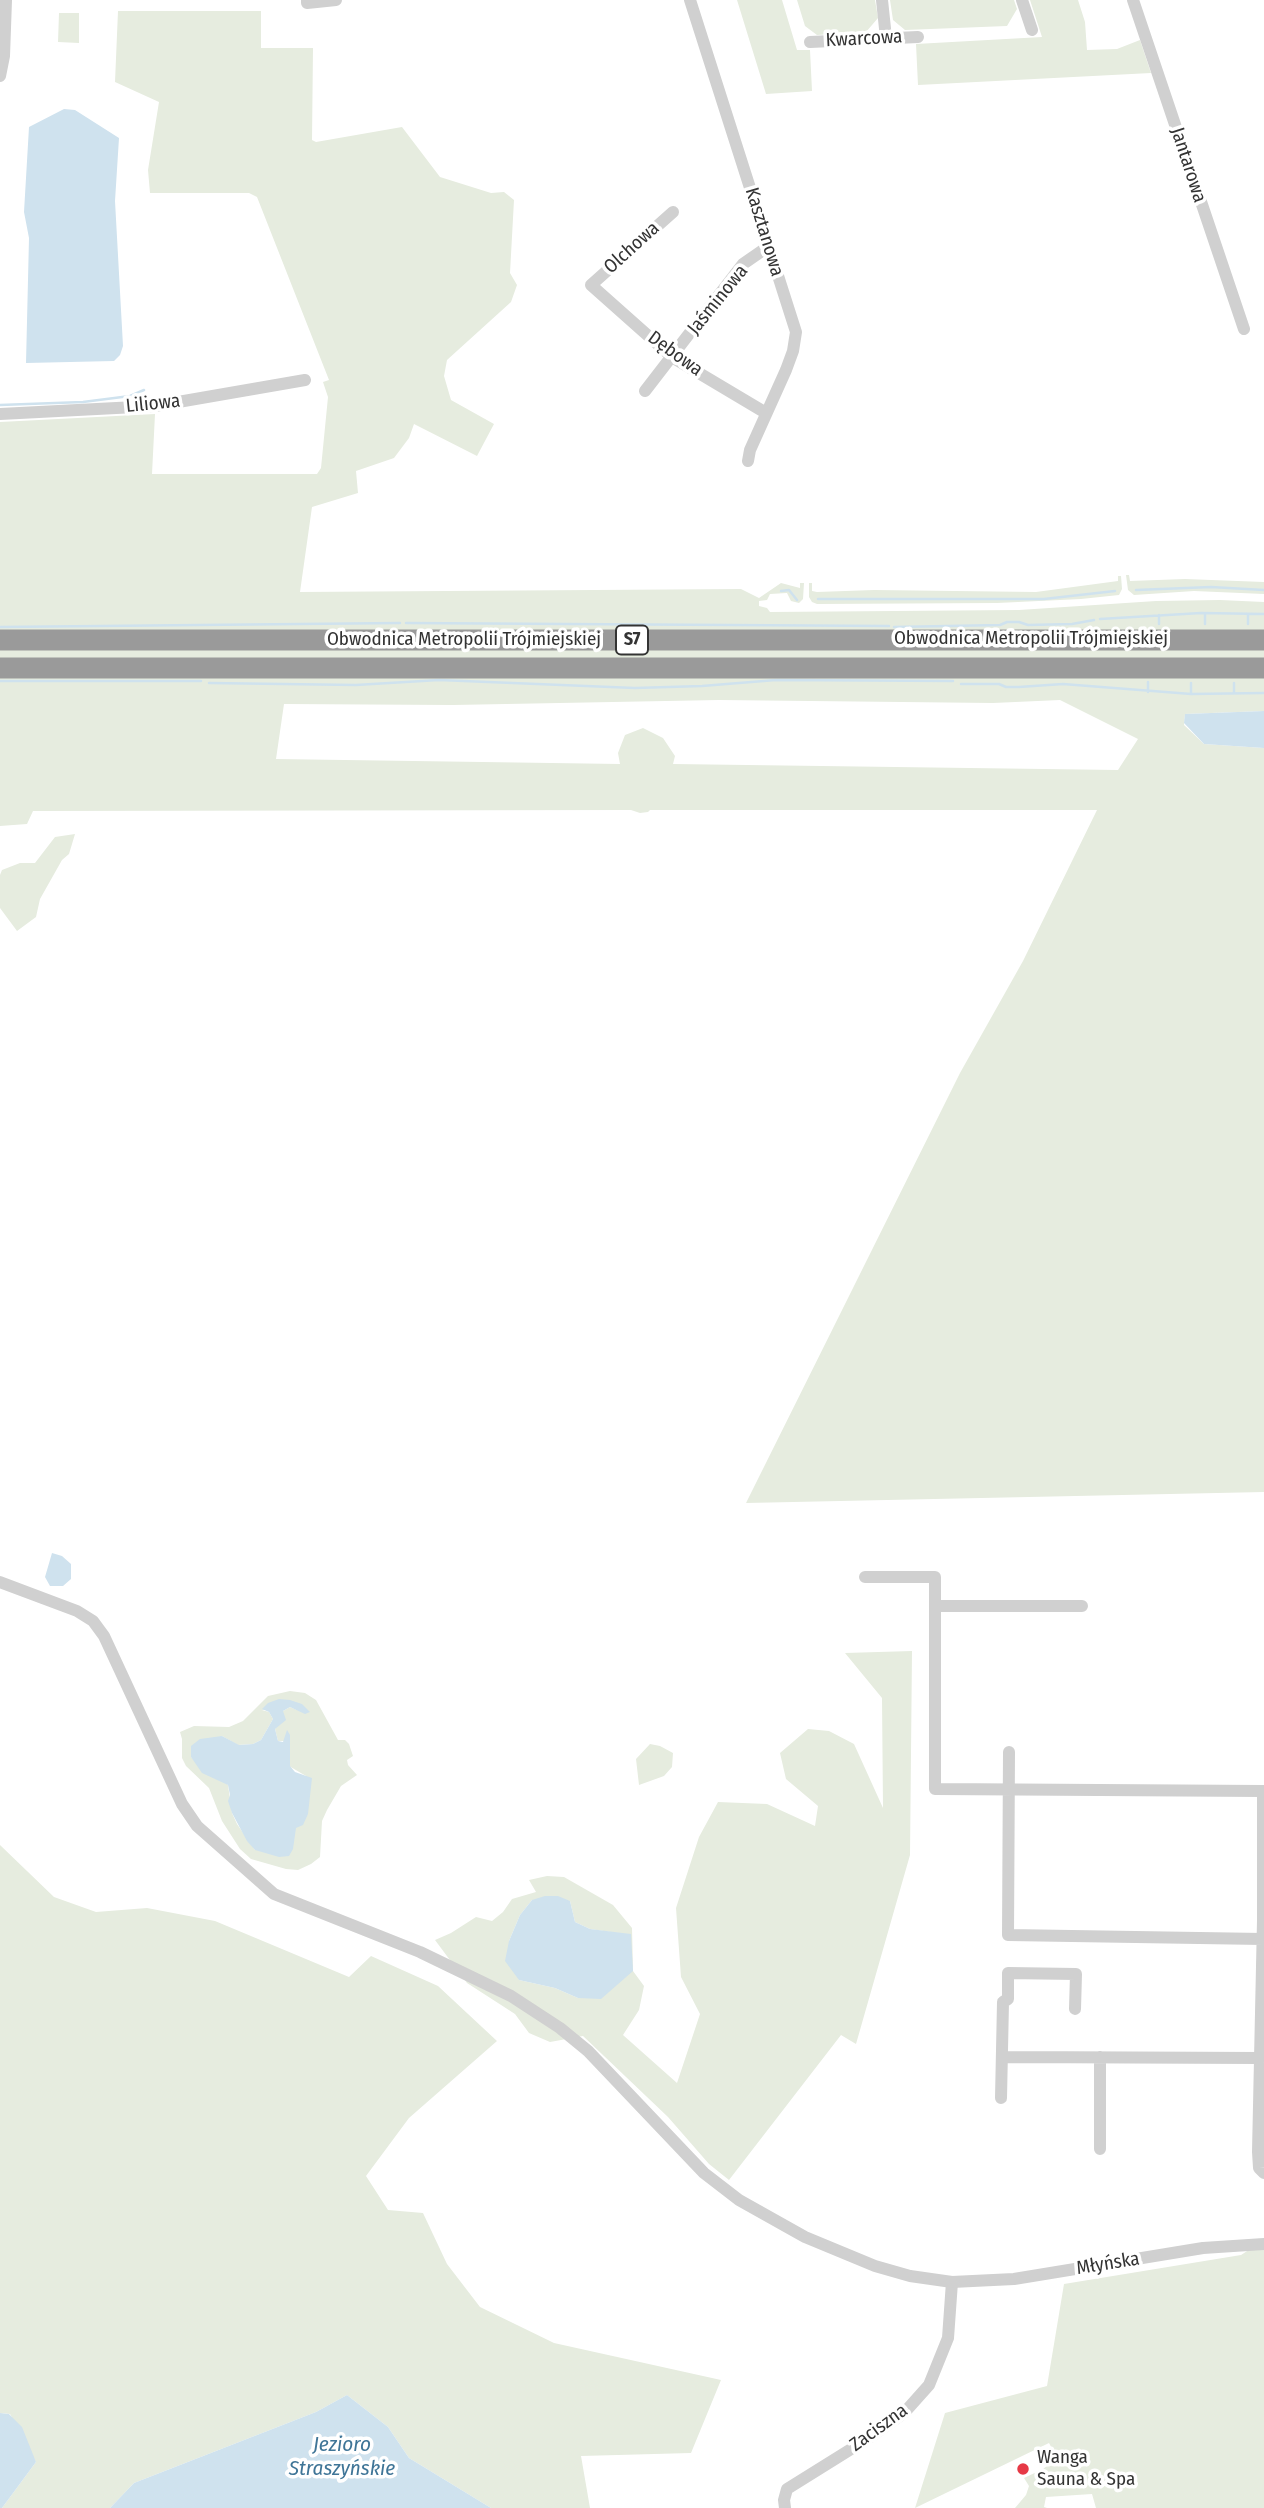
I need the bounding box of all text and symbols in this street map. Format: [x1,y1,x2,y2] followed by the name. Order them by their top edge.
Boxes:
[825,26,903,52] street label: Kwarcowa
[1165,125,1211,205] street label: Jantarowa
[740,185,788,279] street label: Kasztanowa
[600,217,664,279] street label: Olchowa
[683,260,753,340] street label: Jaśminowa
[643,327,707,381] street label: Dębowa
[125,390,181,418] street label: Liliowa
[616,626,648,654] road number: S7
[894,628,1168,650] street label: Obwodnica Metropolii Trójmiejskiej
[327,629,601,651] street label: Obwodnica Metropolii Trójmiejskiej
[1075,2248,1141,2280] street label: Młyńska
[846,2399,912,2457] street label: Zaciszna
[289,2432,395,2482] water label: Jezioro Straszyńskie
[1037,2447,1135,2491] place label: Wanga Sauna & Spa
[1015,2461,1031,2477] marker: Wanga Sauna & Spa

